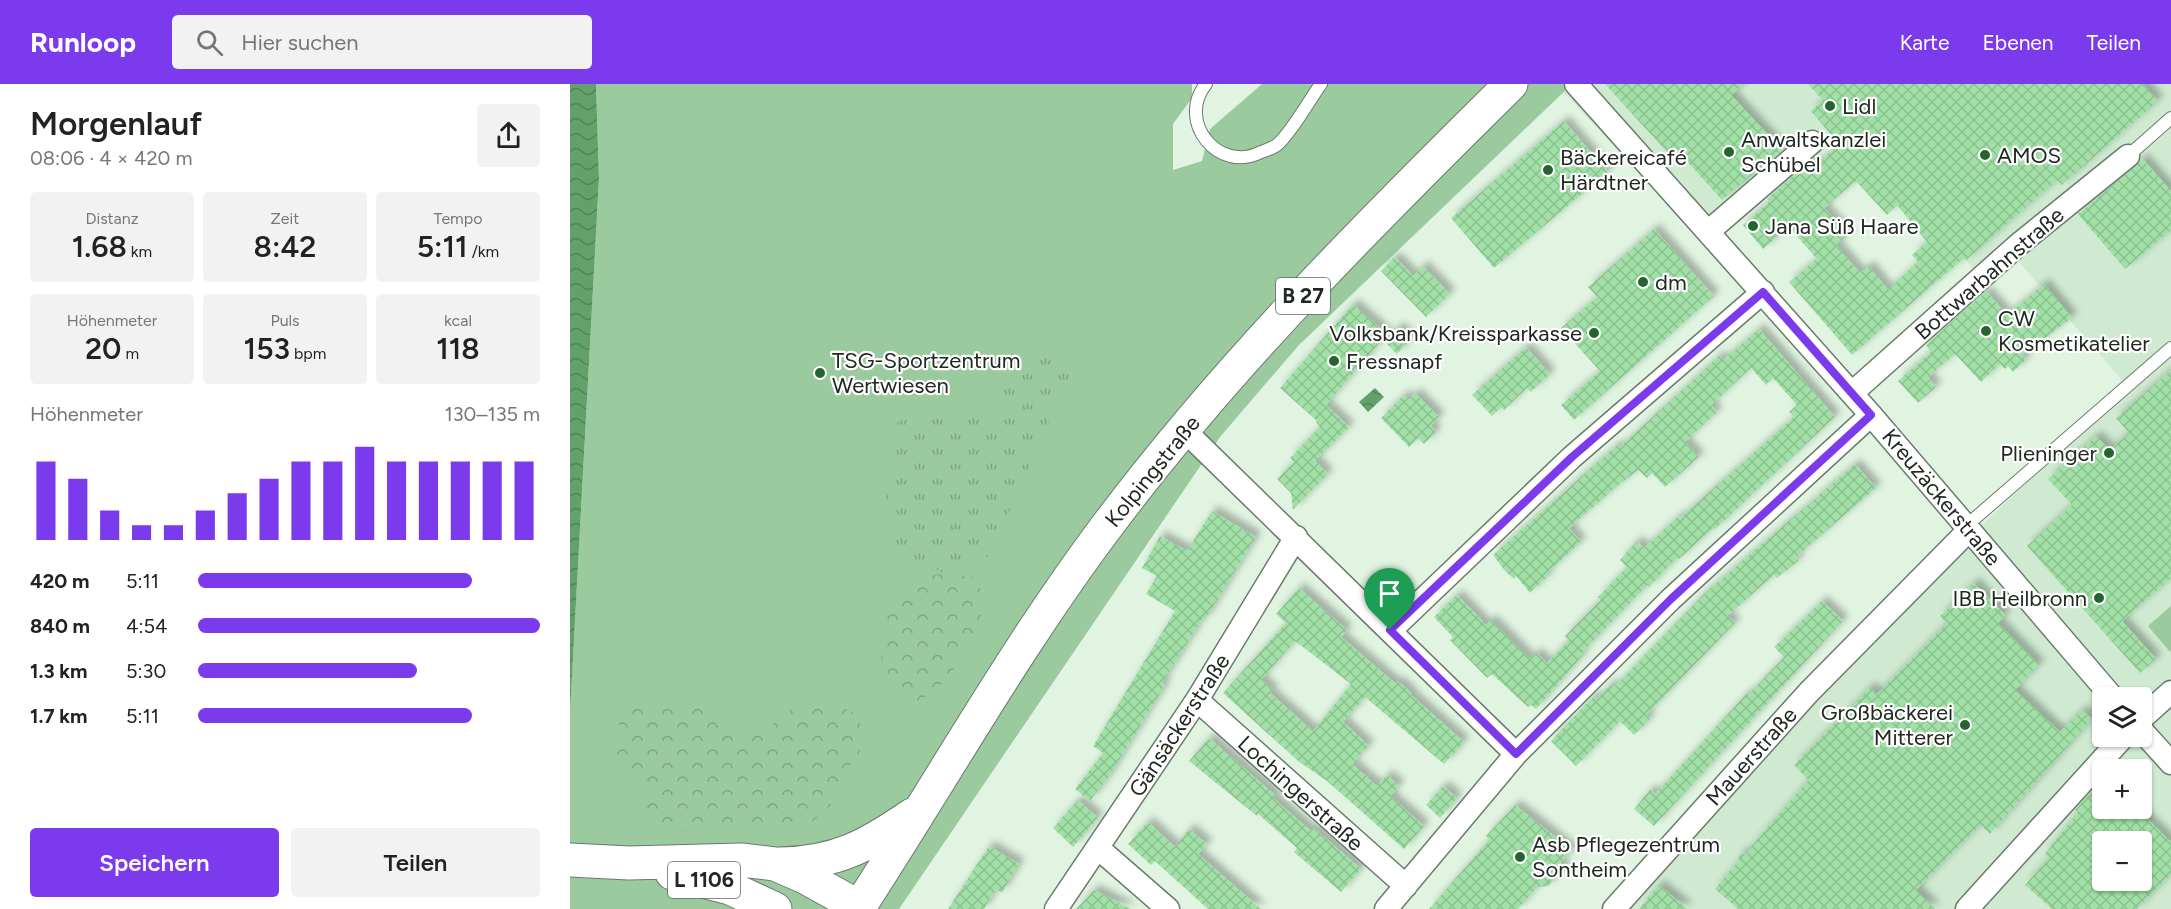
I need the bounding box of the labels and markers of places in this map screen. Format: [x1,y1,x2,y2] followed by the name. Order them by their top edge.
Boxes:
[1842,93,1876,120] place label: Lidl
[1823,99,1837,113] marker: Lidl
[1741,126,1886,178] place label: Anwaltskanzlei Schübel
[1997,142,2061,169] place label: AMOS
[1560,144,1687,196] place label: Bäckereicafé Härdtner
[1722,145,1736,159] marker: Anwaltskanzlei Schübel
[1978,148,1992,162] marker: AMOS
[1541,163,1555,177] marker: Bäckereicafé Härdtner
[1765,213,1919,240] place label: Jana Süß Haare
[1746,219,1760,233] marker: Jana Süß Haare
[1655,269,1687,296] place label: dm
[1636,275,1650,289] marker: dm
[1998,305,2150,357] place label: CW Kosmetikatelier
[1329,320,1582,347] place label: Volksbank/Kreissparkasse
[1979,324,1993,338] marker: CW Kosmetikatelier
[1587,326,1601,340] marker: Volksbank/Kreissparkasse
[832,347,1020,399] place label: TSG-Sportzentrum Wertwiesen
[1346,348,1443,375] place label: Fressnapf
[1327,354,1341,368] marker: Fressnapf
[813,366,827,380] marker: TSG-Sportzentrum Wertwiesen
[2000,440,2098,467] place label: Plieninger
[2102,446,2116,460] marker: Plieninger
[1364,568,1415,630] pin
[1953,585,2087,612] place label: IBB Heilbronn
[2092,591,2106,605] marker: IBB Heilbronn
[1821,699,1954,751] place label: Großbäckerei Mitterer
[1958,718,1972,732] marker: Großbäckerei Mitterer
[1532,831,1720,883] place label: Asb Pflegezentrum Sontheim
[1513,850,1527,864] marker: Asb Pflegezentrum Sontheim

